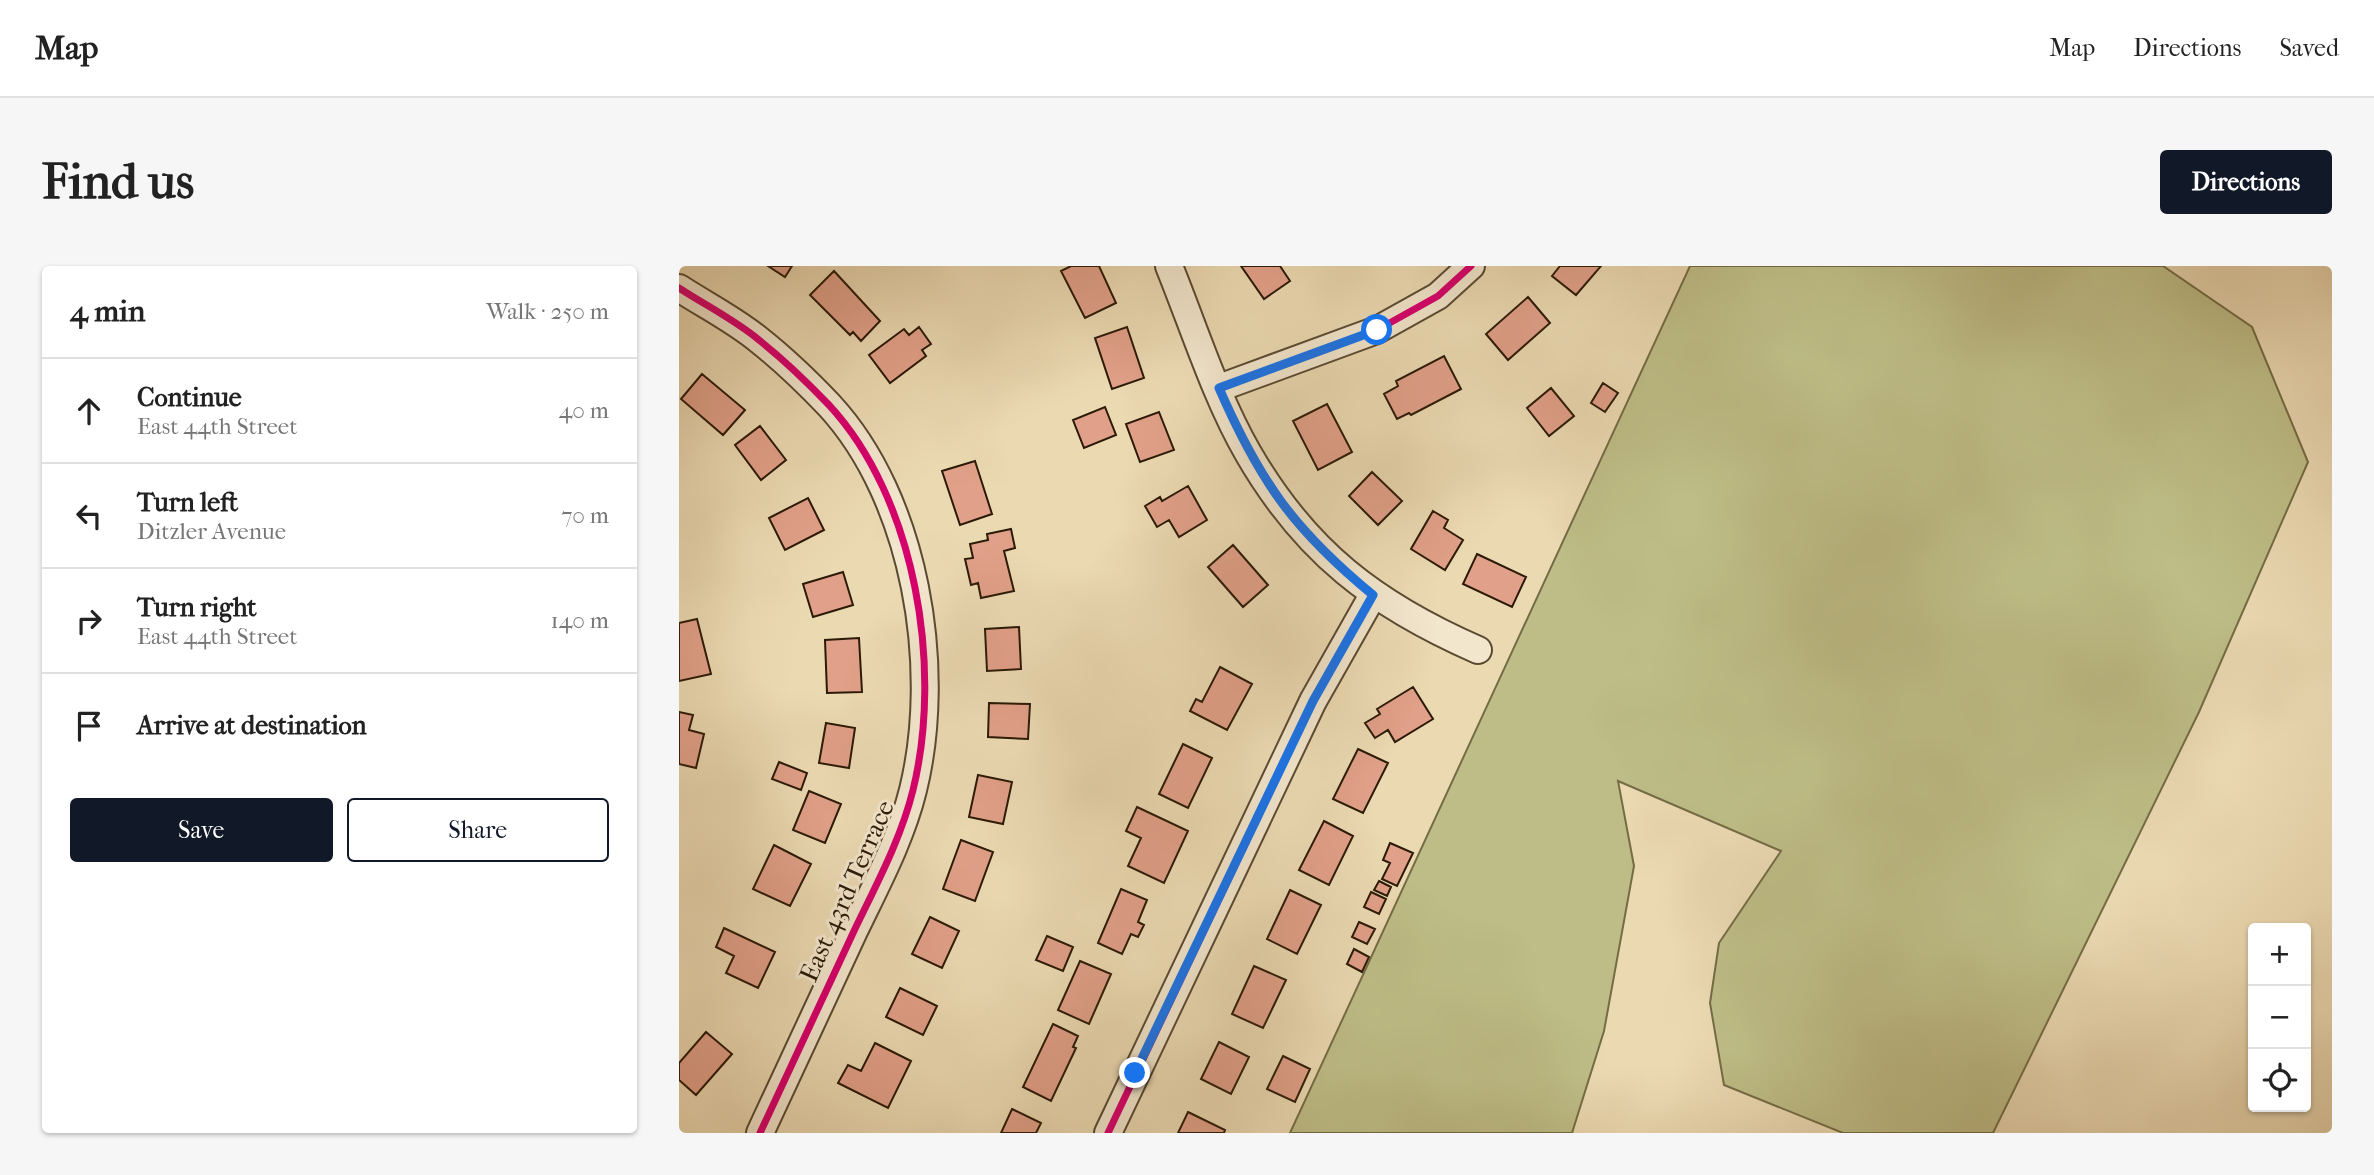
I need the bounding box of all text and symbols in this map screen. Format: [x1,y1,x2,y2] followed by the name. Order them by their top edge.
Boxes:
[35,29,98,68] text: Map
[2049,34,2095,62] text: Map
[2133,34,2241,62] text: Directions
[2279,34,2339,62] text: Saved
[2160,150,2332,214] button: Directions
[42,153,194,211] text: Find us
[70,294,145,329] text: 4 min
[486,298,609,325] text: Walk · 250 m
[1361,314,1392,345] route start
[137,382,242,413] text: Continue
[70,392,108,430] icon: ahead
[559,397,609,424] text: 40 m
[137,413,297,440] text: East 44th Street
[137,487,238,518] text: Turn left
[70,497,108,535] icon: left
[561,502,609,529] text: 70 m
[137,518,286,545] text: Ditzler Avenue
[137,592,257,623] text: Turn right
[70,602,108,640] icon: right
[550,607,609,634] text: 140 m
[137,623,297,650] text: East 44th Street
[70,707,108,745] icon: arrive
[137,710,367,741] text: Arrive at destination
[793,795,901,987] street label: East 43rd Terrace
[70,798,333,862] button: Save
[347,798,609,862] button: Share
[2248,923,2311,1112] map controls
[2248,923,2311,986] button: +
[2248,986,2311,1049] button: −
[2248,1049,2311,1112] button: locate
[1119,1057,1150,1088] route end

